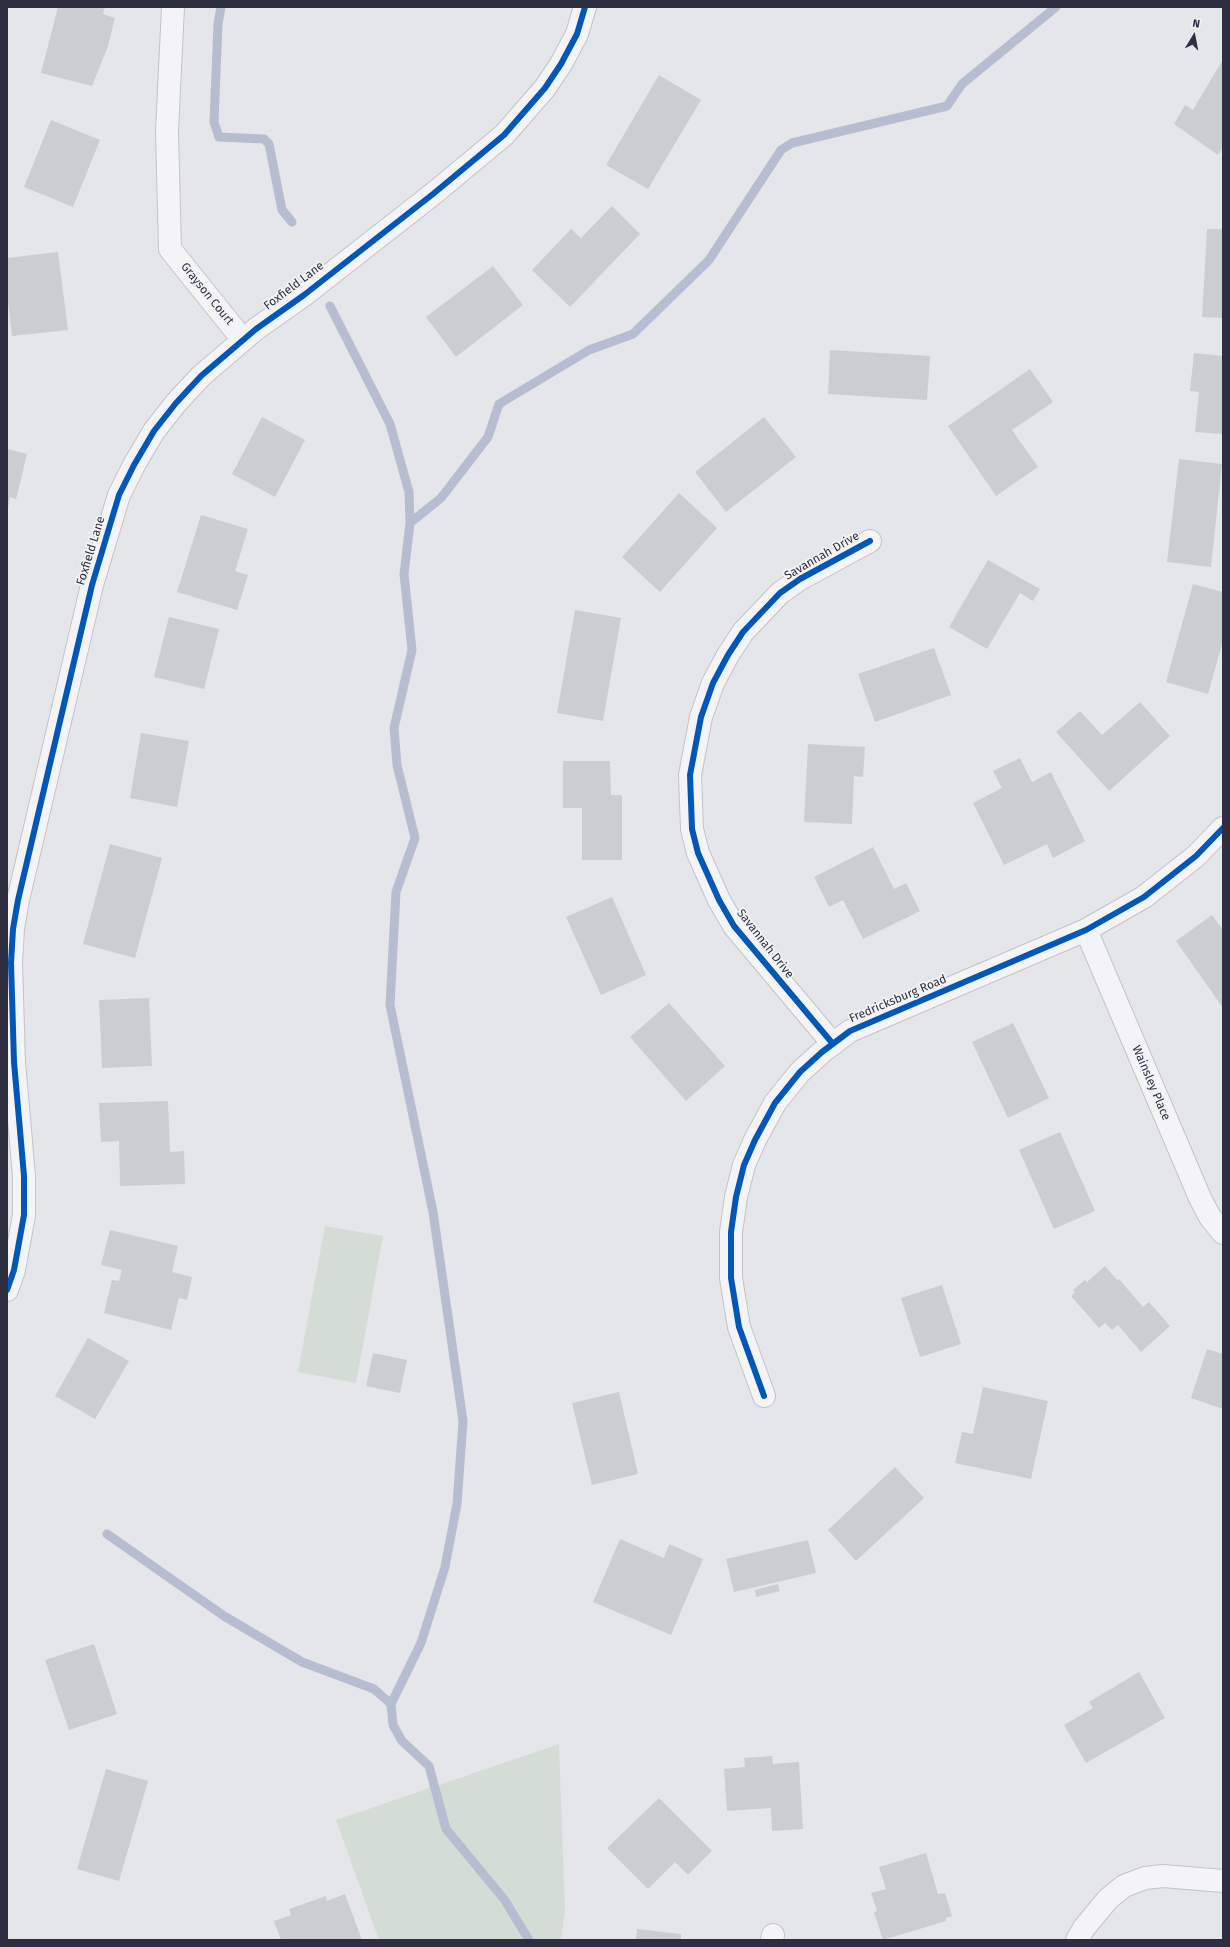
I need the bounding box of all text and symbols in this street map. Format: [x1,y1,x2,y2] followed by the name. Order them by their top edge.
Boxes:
[1174,16,1214,56] north arrow
[1191,17,1201,31] text: N
[261,259,327,313] street label: Foxfield Lane
[177,260,237,328] street label: Grayson Court
[74,515,108,587] street label: Foxfield Lane
[782,529,862,583] street label: Savannah Drive
[733,906,797,982] street label: Savannah Drive
[847,972,949,1026] street label: Fredricksburg Road
[1129,1043,1173,1123] street label: Wainsley Place

